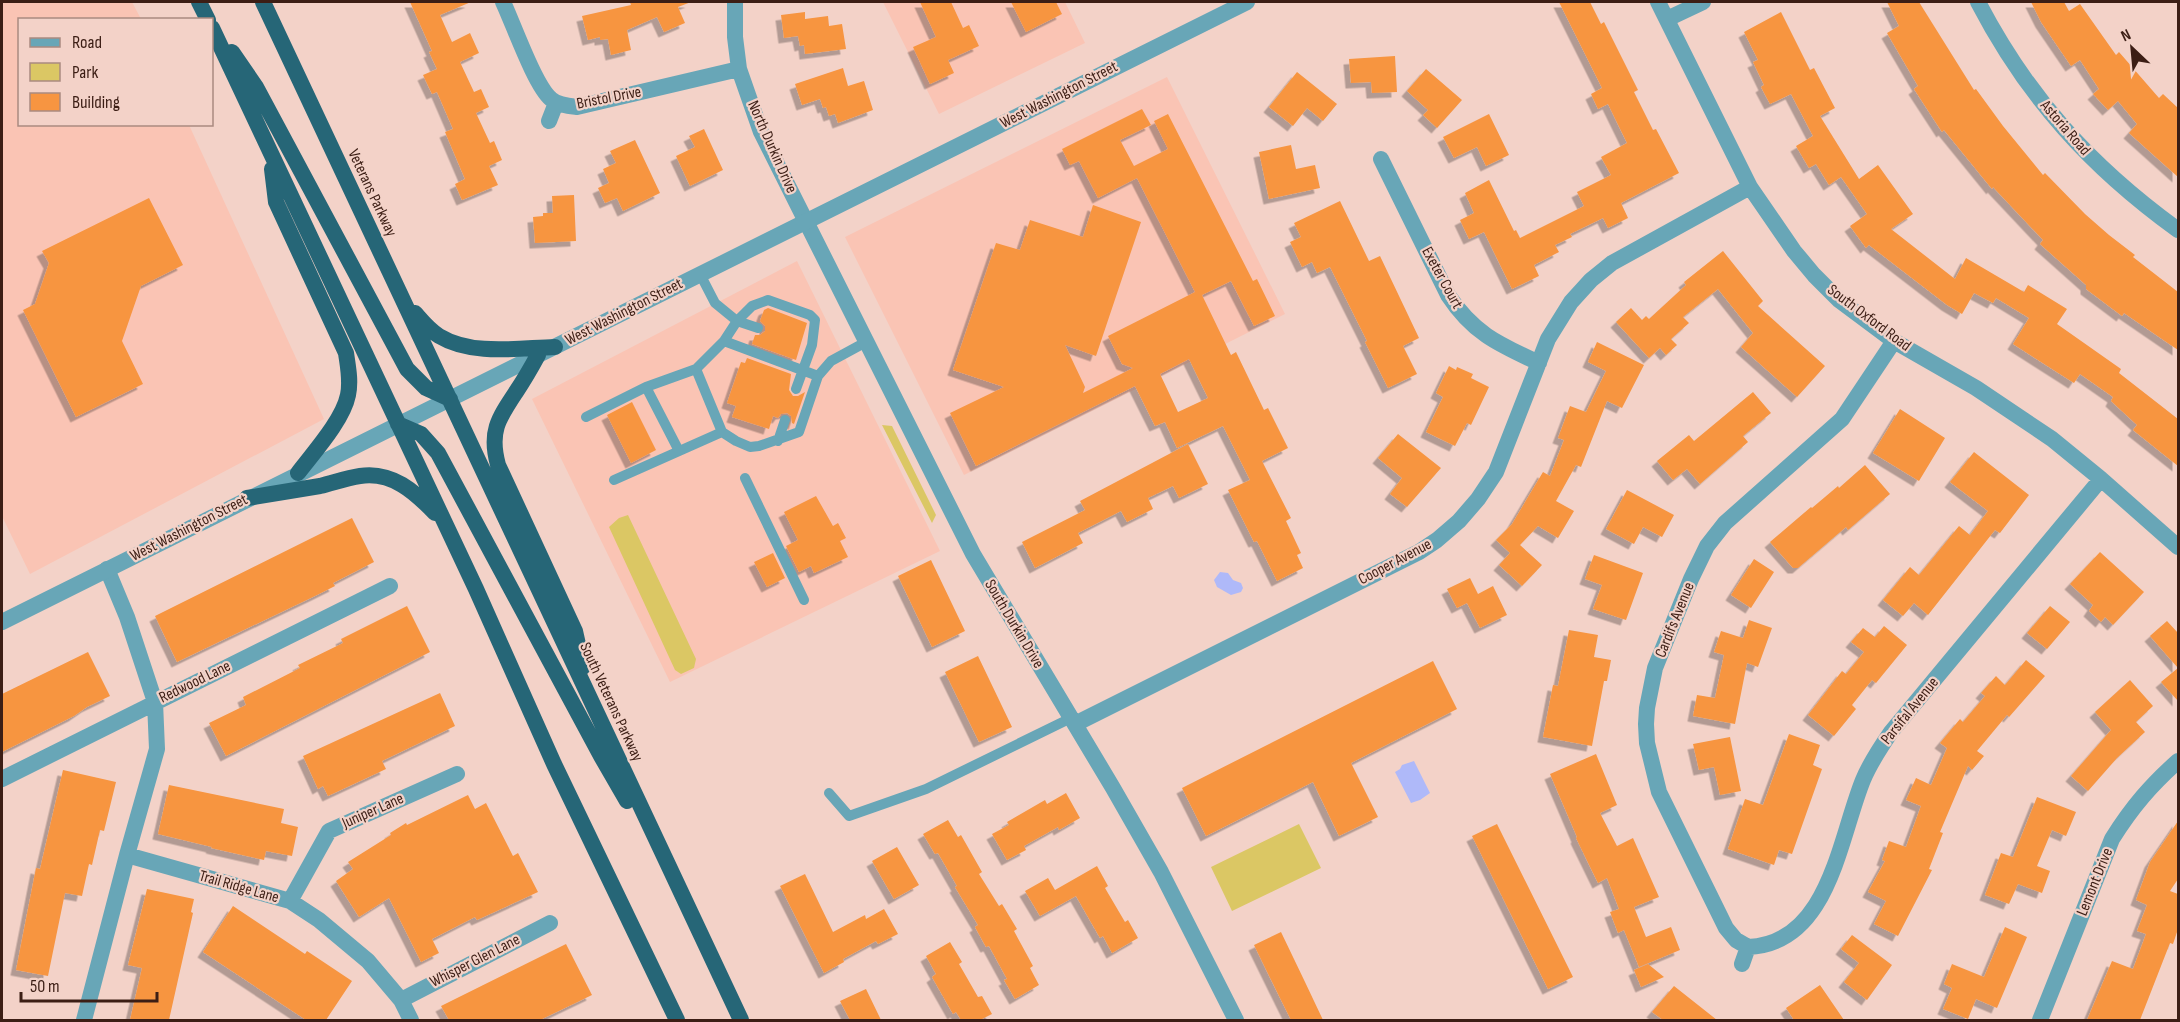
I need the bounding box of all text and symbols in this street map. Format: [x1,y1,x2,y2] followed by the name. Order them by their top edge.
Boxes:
[18,18,213,126] legend
[2102,18,2162,78] north arrow
[2118,25,2134,46] text: N
[72,32,102,53] text: Road
[997,57,1121,133] street label: West Washington Street
[72,62,98,83] text: Park
[575,82,643,114] street label: Bristol Drive
[72,92,120,113] text: Building
[2035,96,2094,160] street label: Astoria Road
[743,98,801,196] street label: North Durkin Drive
[343,146,401,240] street label: Veterans Parkway
[1417,244,1467,312] street label: Exeter Court
[562,274,686,350] street label: West Washington Street
[1824,280,1914,356] street label: South Oxford Road
[127,490,251,566] street label: West Washington Street
[1355,535,1435,589] street label: Cooper Avenue
[980,576,1048,672] street label: South Durkin Drive
[1651,580,1699,660] street label: Cardifs Avenue
[575,640,647,764] street label: South Veterans Parkway
[156,657,234,707] street label: Redwood Lane
[1877,674,1943,748] street label: Parsifal Avenue
[338,789,407,833] street label: Juniper Lane
[2073,845,2117,919] street label: Lemont Drive
[197,867,281,907] street label: Trail Ridge Lane
[427,930,523,992] street label: Whisper Glen Lane
[21,965,158,1003] scale bar
[30,976,60,997] text: 50 m

